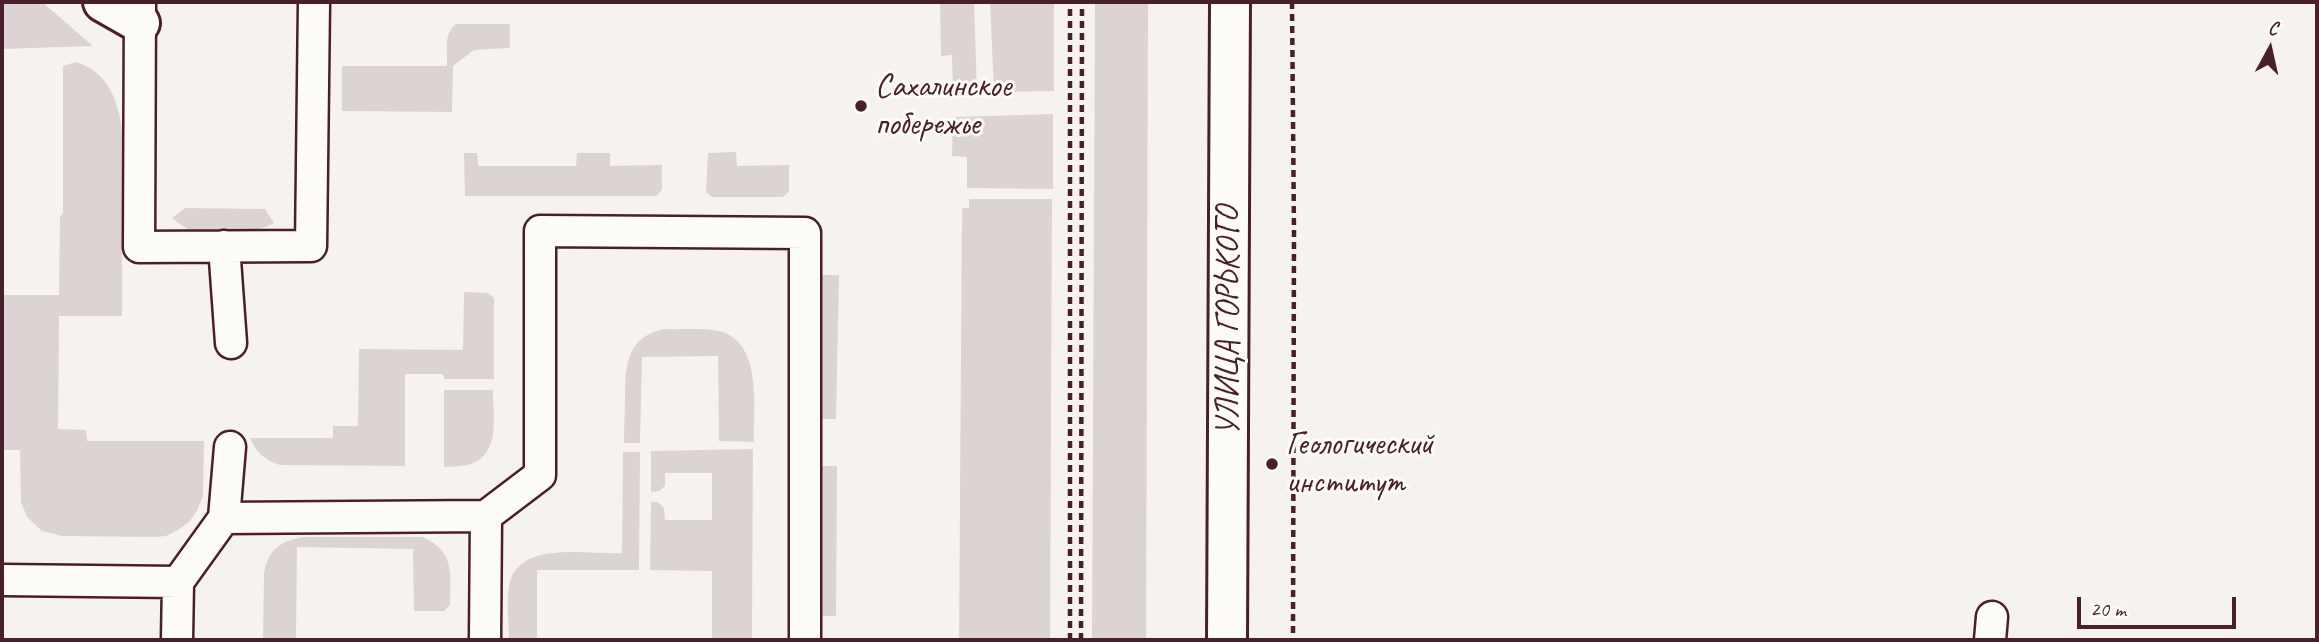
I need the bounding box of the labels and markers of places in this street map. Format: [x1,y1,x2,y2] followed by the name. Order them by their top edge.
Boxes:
[875,67,1011,145] place label: Сахалинское побережье
[853,98,869,114] marker: Сахалинское побережье
[1286,425,1433,503] place label: Геологический институт
[1264,456,1280,472] marker: Геологический институт

